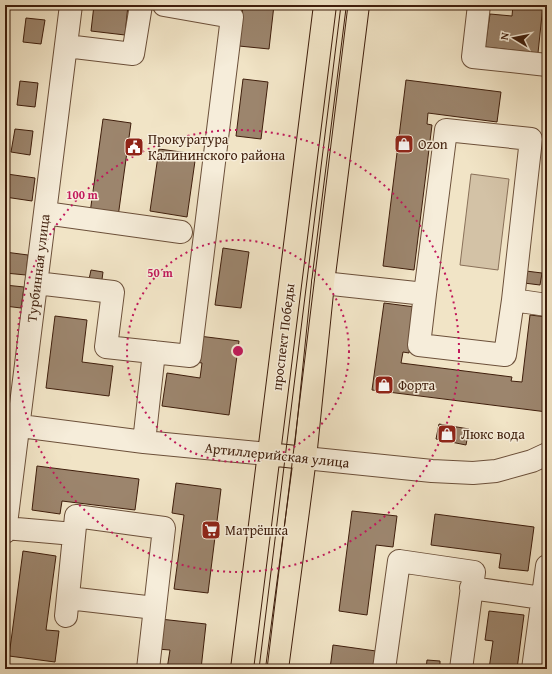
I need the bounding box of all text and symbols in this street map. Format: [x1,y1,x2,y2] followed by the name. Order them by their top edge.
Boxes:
[494,18,534,58] north arrow
[496,31,513,41] text: N
[148,129,285,165] place label: Прокуратура Калининского района
[393,133,415,155] shop icon: Ozon
[418,134,448,154] place label: Ozon
[123,136,145,158] public building icon: Прокуратура Калининского района
[66,186,99,203] text: 100 m
[21,212,55,323] street label: Турбинная улица
[147,264,173,281] text: 50 m
[267,282,300,392] street label: проспект Победы
[231,344,245,358] centre of rings
[373,374,395,396] shop icon: Форта
[398,375,436,395] place label: Форта
[436,423,458,445] shop icon: Люкс вода
[461,424,525,444] place label: Люкс вода
[204,437,351,473] street label: Артиллерийская улица
[200,519,222,541] supermarket icon: Матрёшка
[225,520,288,540] place label: Матрёшка

